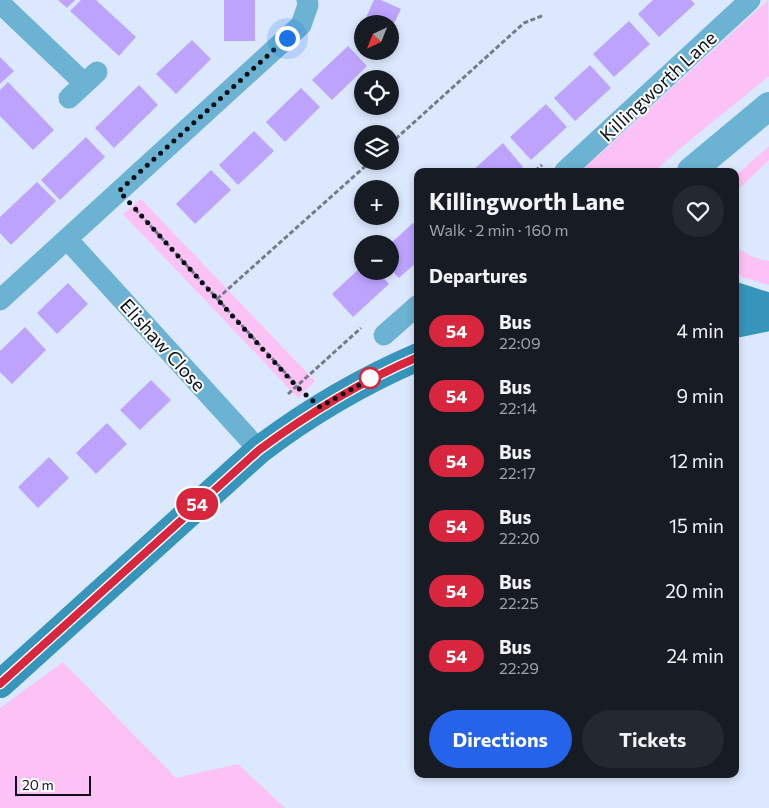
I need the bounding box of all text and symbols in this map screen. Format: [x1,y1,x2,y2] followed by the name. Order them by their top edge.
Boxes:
[354,15,399,60] north arrow
[354,15,399,280] map controls
[275,26,300,51] your location
[595,26,721,146] street label: Killingworth Lane
[354,70,399,115] button: locate
[354,125,399,170] button: layers
[354,180,399,225] button: +
[672,185,724,237] button: heart
[429,186,625,215] text: Killingworth Lane
[429,220,569,239] text: Walk · 2 min · 160 m
[354,235,399,280] button: −
[429,264,527,287] text: Departures
[116,294,211,396] street label: Elishaw Close
[499,310,531,333] text: Bus
[677,319,724,342] text: 4 min
[446,320,467,342] text: 54
[499,333,541,352] text: 22:09
[359,367,381,389] unlabelled marker
[499,375,531,398] text: Bus
[676,384,724,407] text: 9 min
[446,385,467,407] text: 54
[499,398,537,417] text: 22:14
[499,440,531,463] text: Bus
[669,449,724,472] text: 12 min
[446,450,467,472] text: 54
[499,463,536,482] text: 22:17
[174,488,220,520] line badge: 54
[186,493,208,515] text: 54
[499,505,531,528] text: Bus
[669,514,724,537] text: 15 min
[446,515,467,537] text: 54
[499,528,540,547] text: 22:20
[499,570,531,593] text: Bus
[665,579,724,602] text: 20 min
[446,580,467,602] text: 54
[499,593,539,612] text: 22:25
[499,635,531,658] text: Bus
[666,644,724,667] text: 24 min
[446,645,467,667] text: 54
[499,658,539,677] text: 22:29
[429,710,572,768] button: Directions
[582,710,724,768] button: Tickets
[15,773,91,796] scale bar
[22,776,54,793] text: 20 m

